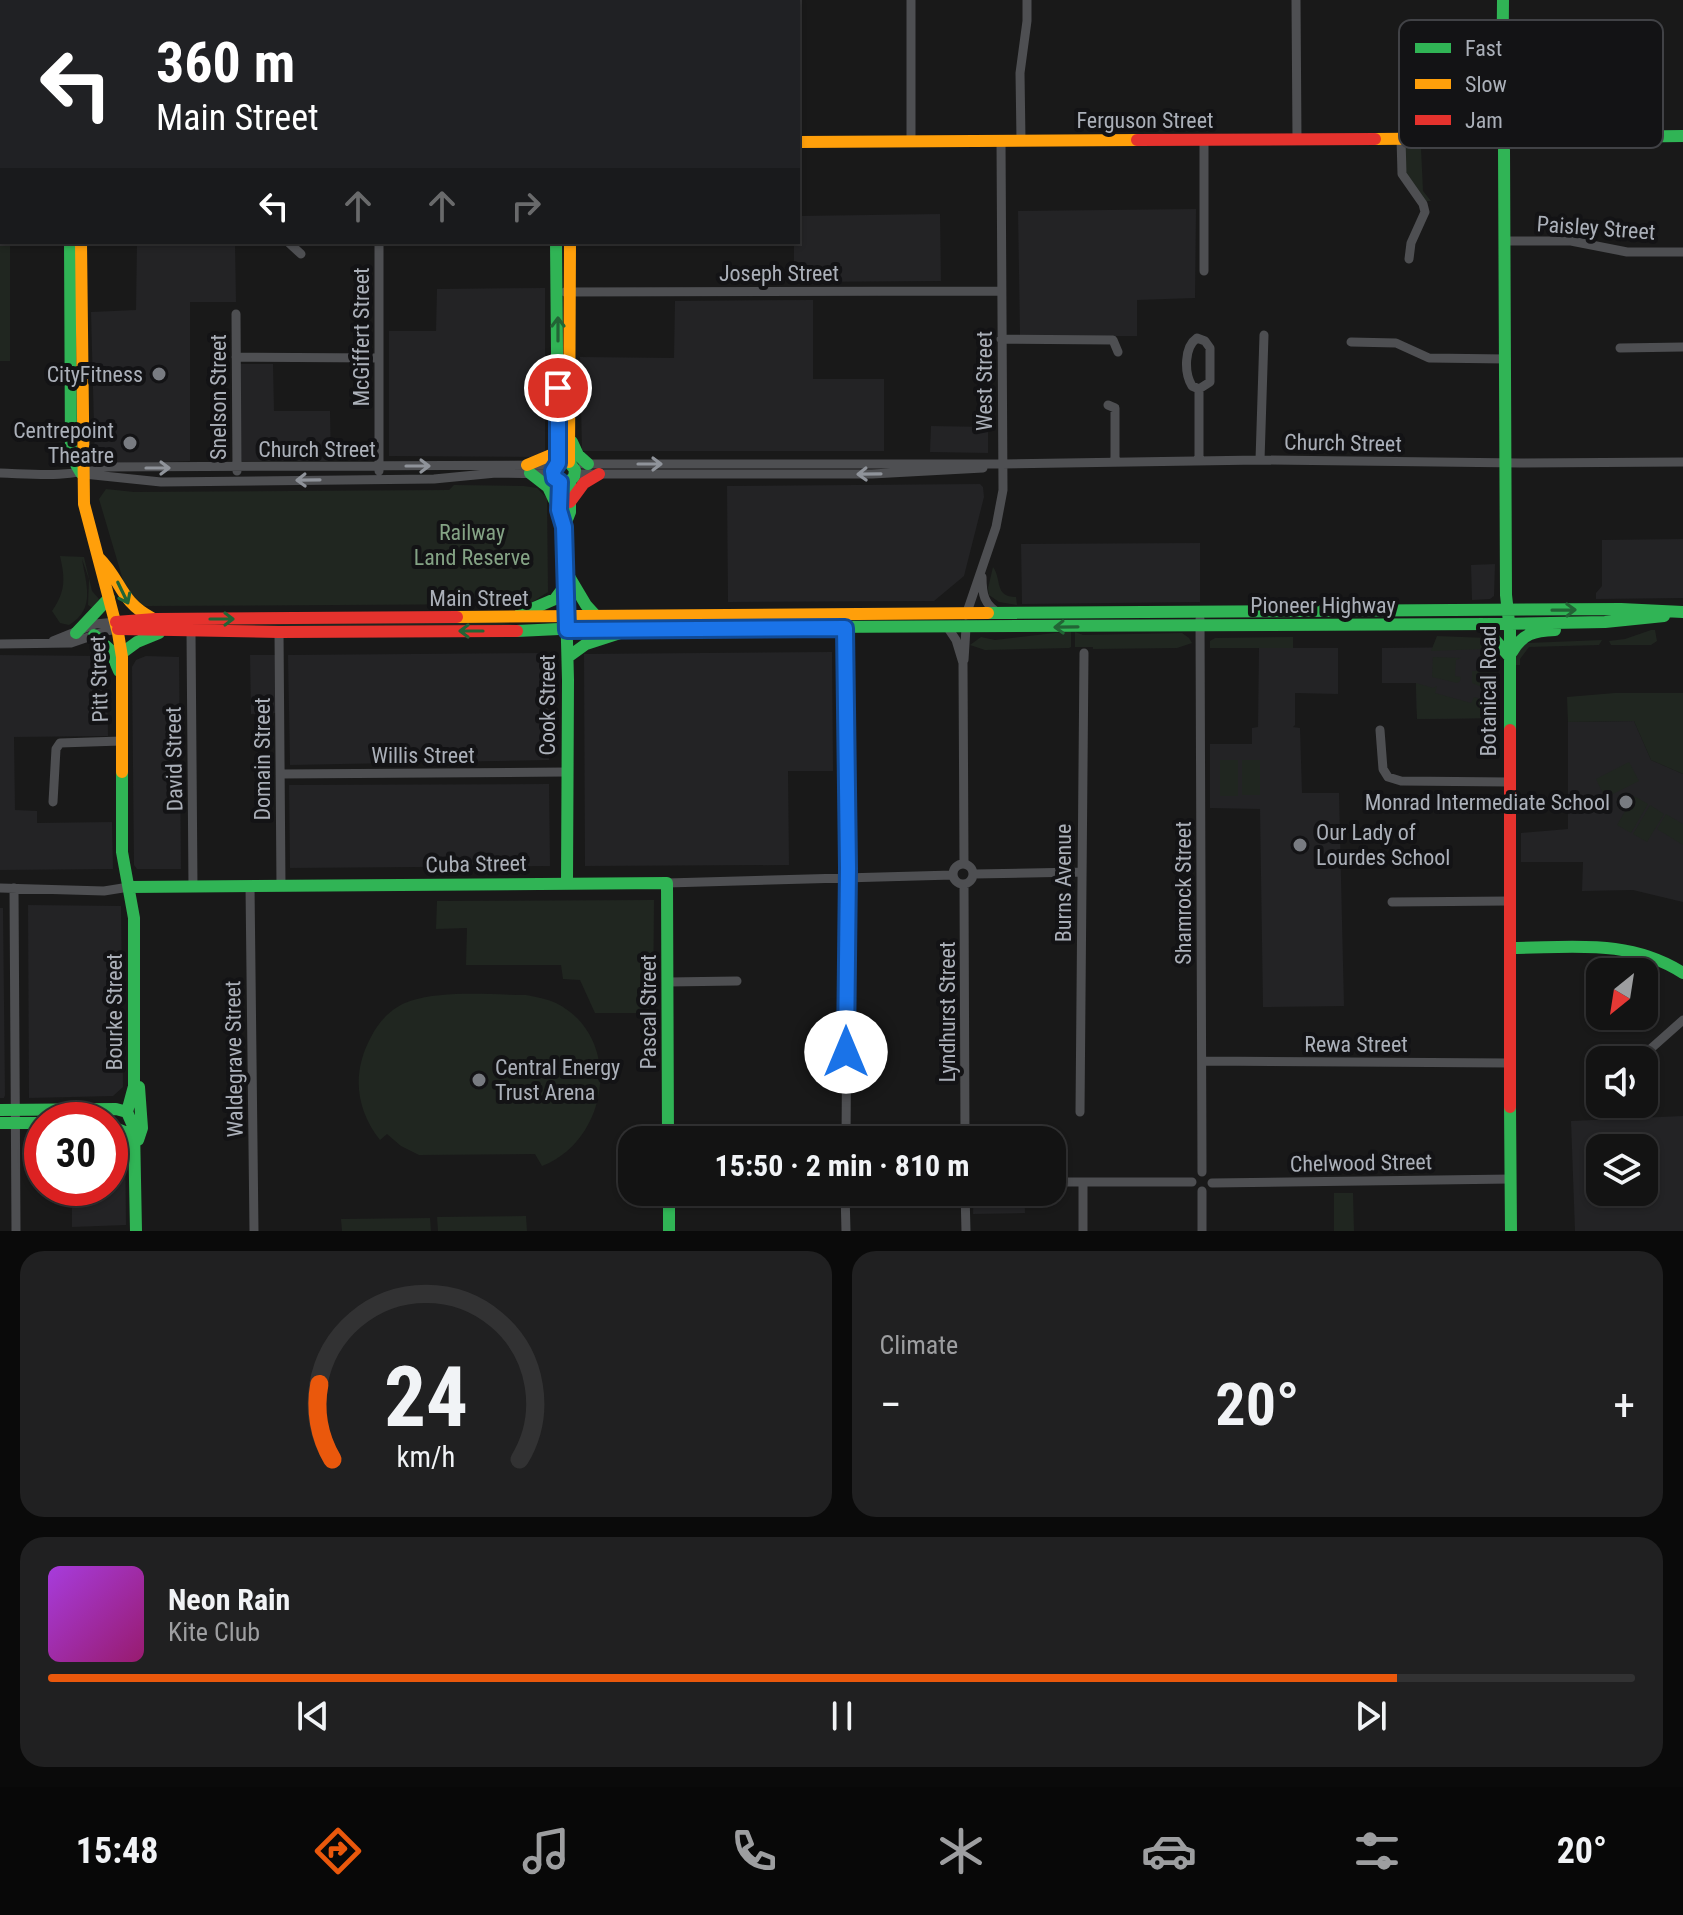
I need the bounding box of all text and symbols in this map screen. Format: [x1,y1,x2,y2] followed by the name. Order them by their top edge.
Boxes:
[1399,20,1663,148] legend
[156,30,295,96] text: 360 m
[24,32,128,136] icon: left
[1465,36,1502,61] text: Fast
[1465,72,1507,97] text: Slow
[156,97,319,139] text: Main Street
[1077,108,1213,133] street label: Ferguson Street
[1465,108,1503,133] text: Jam
[252,184,296,228] icon: left
[336,184,380,228] icon: ahead
[420,184,464,228] icon: ahead
[504,184,548,228] icon: right
[1536,211,1656,245] street label: Paisley Street
[719,261,839,286] street label: Joseph Street
[349,267,374,407] street label: McGiffert Street
[550,316,566,343] one-way arrow
[972,331,997,431] street label: West Street
[206,334,231,460] street label: Snelson Street
[524,354,592,422] pin
[47,362,143,387] place label: CityFitness
[150,365,168,383] marker: CityFitness
[536,366,580,410] icon: arrive
[13,418,114,468] place label: Centrepoint Theatre
[1284,429,1402,457] street label: Church Street
[121,434,139,452] marker: Centrepoint Theatre
[258,437,376,462] street label: Church Street
[636,456,663,472] one-way arrow
[404,459,431,474] one-way arrow
[144,460,171,476] one-way arrow
[856,466,883,482] one-way arrow
[295,472,322,487] one-way arrow
[414,520,530,570] park label: Railway Land Reserve
[116,580,131,604] one-way arrow
[429,586,529,611] street label: Main Street
[1250,593,1396,618] street label: Pioneer Highway
[1550,602,1577,618] one-way arrow
[208,611,235,627] one-way arrow
[1053,619,1080,634] one-way arrow
[458,623,485,639] one-way arrow
[1476,626,1501,756] street label: Botanical Road
[85,635,113,723] street label: Pitt Street
[535,654,560,756] street label: Cook Street
[250,697,275,821] street label: Domain Street
[161,706,187,812] street label: David Street
[371,743,475,768] street label: Willis Street
[1365,790,1610,815] place label: Monrad Intermediate School
[1617,793,1635,811] marker: Monrad Intermediate School
[1316,820,1450,870] place label: Our Lady of Lourdes School
[1171,821,1196,965] street label: Shamrock Street
[1051,824,1076,942] street label: Burns Avenue
[1291,836,1309,854] marker: Our Lady of Lourdes School
[425,851,527,877] street label: Cuba Street
[935,942,960,1082] street label: Lyndhurst Street
[102,953,127,1071] street label: Bourke Street
[636,955,661,1070] street label: Pascal Street
[1586,958,1658,1030] north arrow
[1586,958,1658,1206] map controls
[220,980,248,1138] street label: Waldegrave Street
[804,1010,888,1094] position arrow
[1304,1032,1408,1057] street label: Rewa Street
[1586,1046,1658,1118] button: sound
[495,1055,620,1105] place label: Central Energy Trust Arena
[470,1071,488,1089] marker: Central Energy Trust Arena
[24,1102,128,1206] speed limit sign: 30
[1586,1134,1658,1206] button: layers
[715,1148,969,1183] text: 15:50 · 2 min · 810 m
[1290,1149,1432,1177] street label: Chelwood Street
[880,1330,958,1360] text: Climate
[384,1349,468,1446] text: 24
[1215,1369,1299,1440] text: 20°
[880,1379,902,1431] text: −
[1613,1379,1635,1431] text: +
[396,1440,455,1474] text: km/h
[168,1582,290,1617] text: Neon Rain
[168,1617,260,1647] text: Kite Club
[291,1694,335,1738] icon: previous
[820,1694,864,1738] icon: pause
[1349,1694,1393,1738] icon: next
[310,1823,366,1879] icon: directions
[518,1823,574,1879] icon: music
[726,1823,782,1879] icon: phone
[933,1823,989,1879] icon: climate
[1141,1823,1197,1879] icon: car
[1349,1823,1405,1879] icon: filters
[76,1830,158,1872] text: 15:48
[1557,1830,1607,1872] text: 20°

